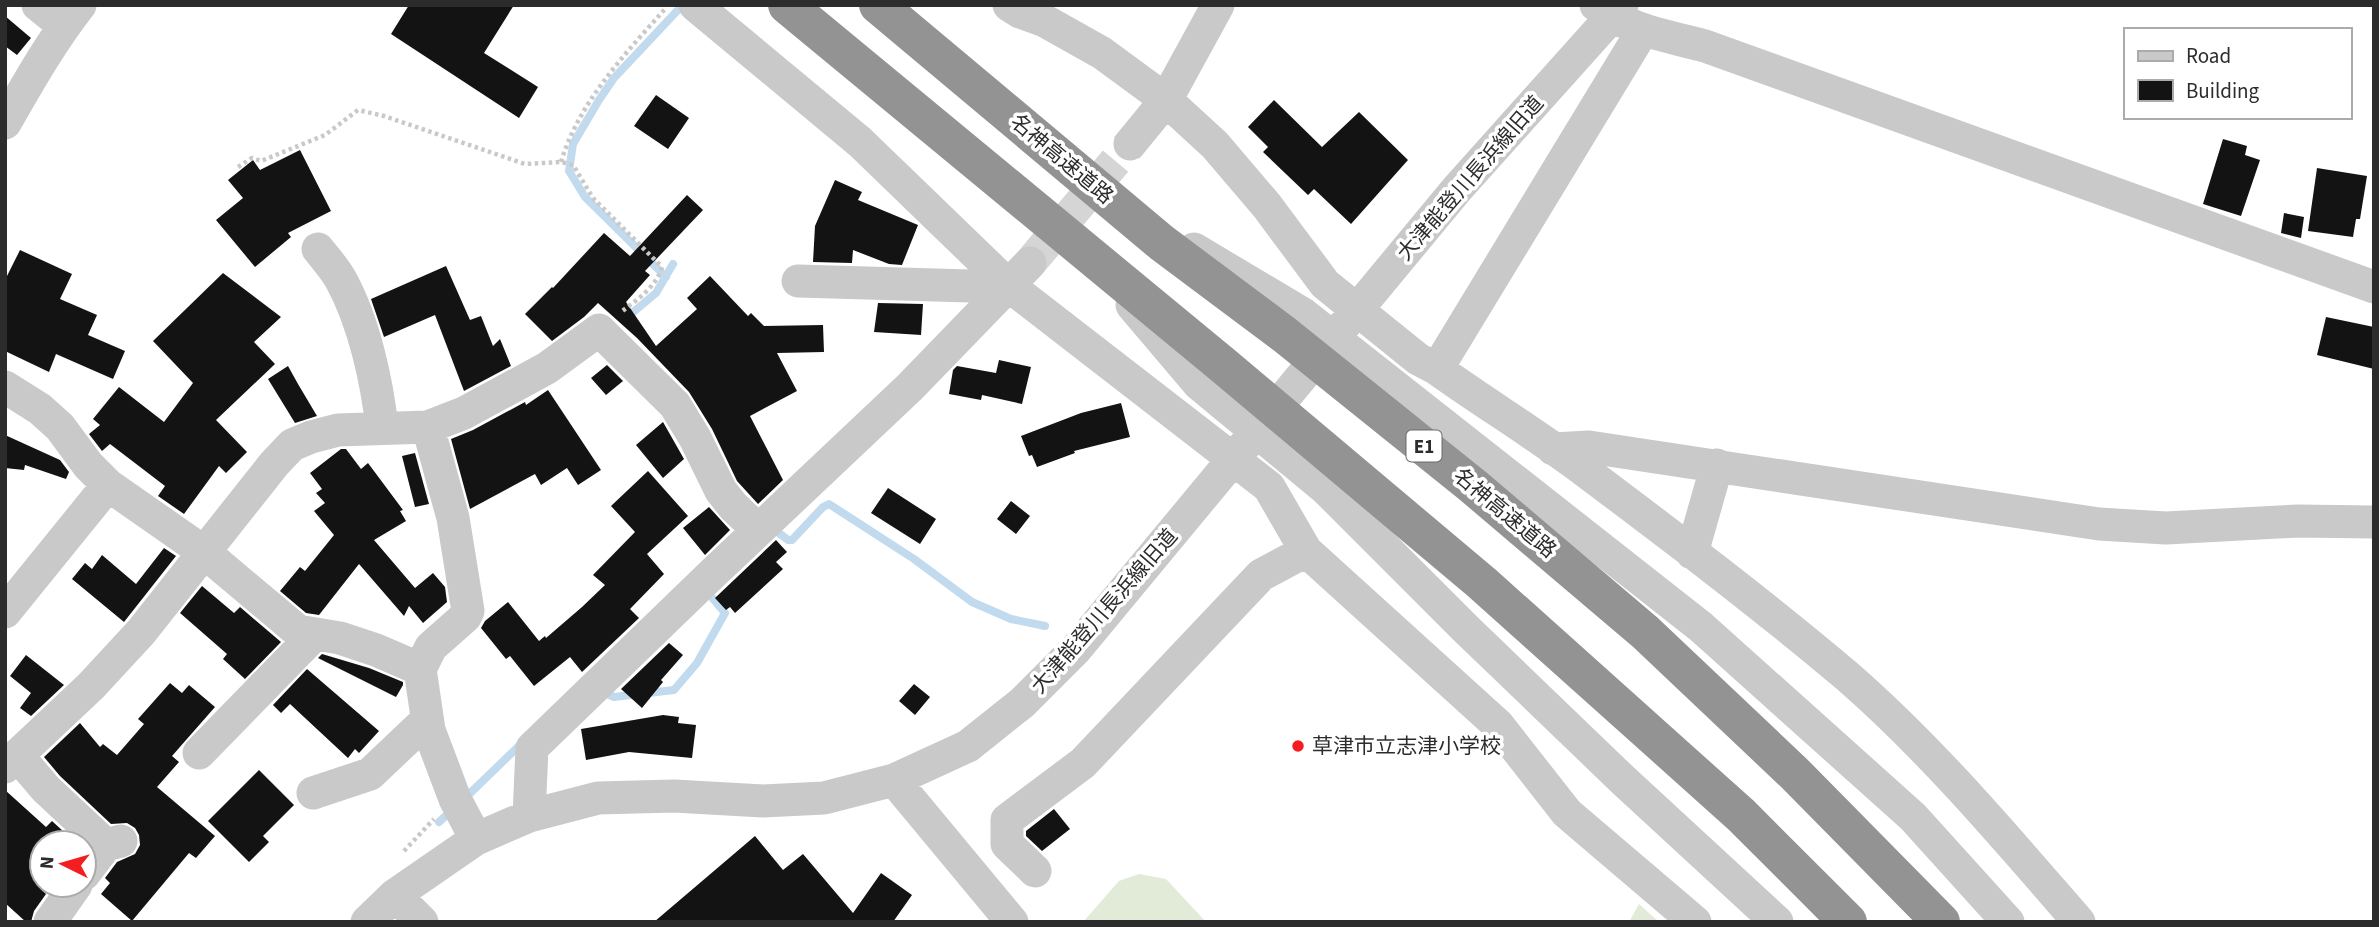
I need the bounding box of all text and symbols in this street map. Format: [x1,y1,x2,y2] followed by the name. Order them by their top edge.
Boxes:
[2124,28,2351,119] legend
[2186,41,2231,71] text: Road
[2186,76,2260,106] text: Building
[1390,89,1550,267] street label: 大津能登川長浜線旧道
[1004,107,1120,211] street label: 名神高速道路
[1406,430,1442,462] road number: E1
[1447,461,1563,565] street label: 名神高速道路
[1024,522,1184,700] street label: 大津能登川長浜線旧道
[1312,731,1501,761] place label: 草津市立志津小学校
[1290,738,1306,754] marker: 草津市立志津小学校
[28,829,98,899] north arrow
[34,855,62,870] text: N

